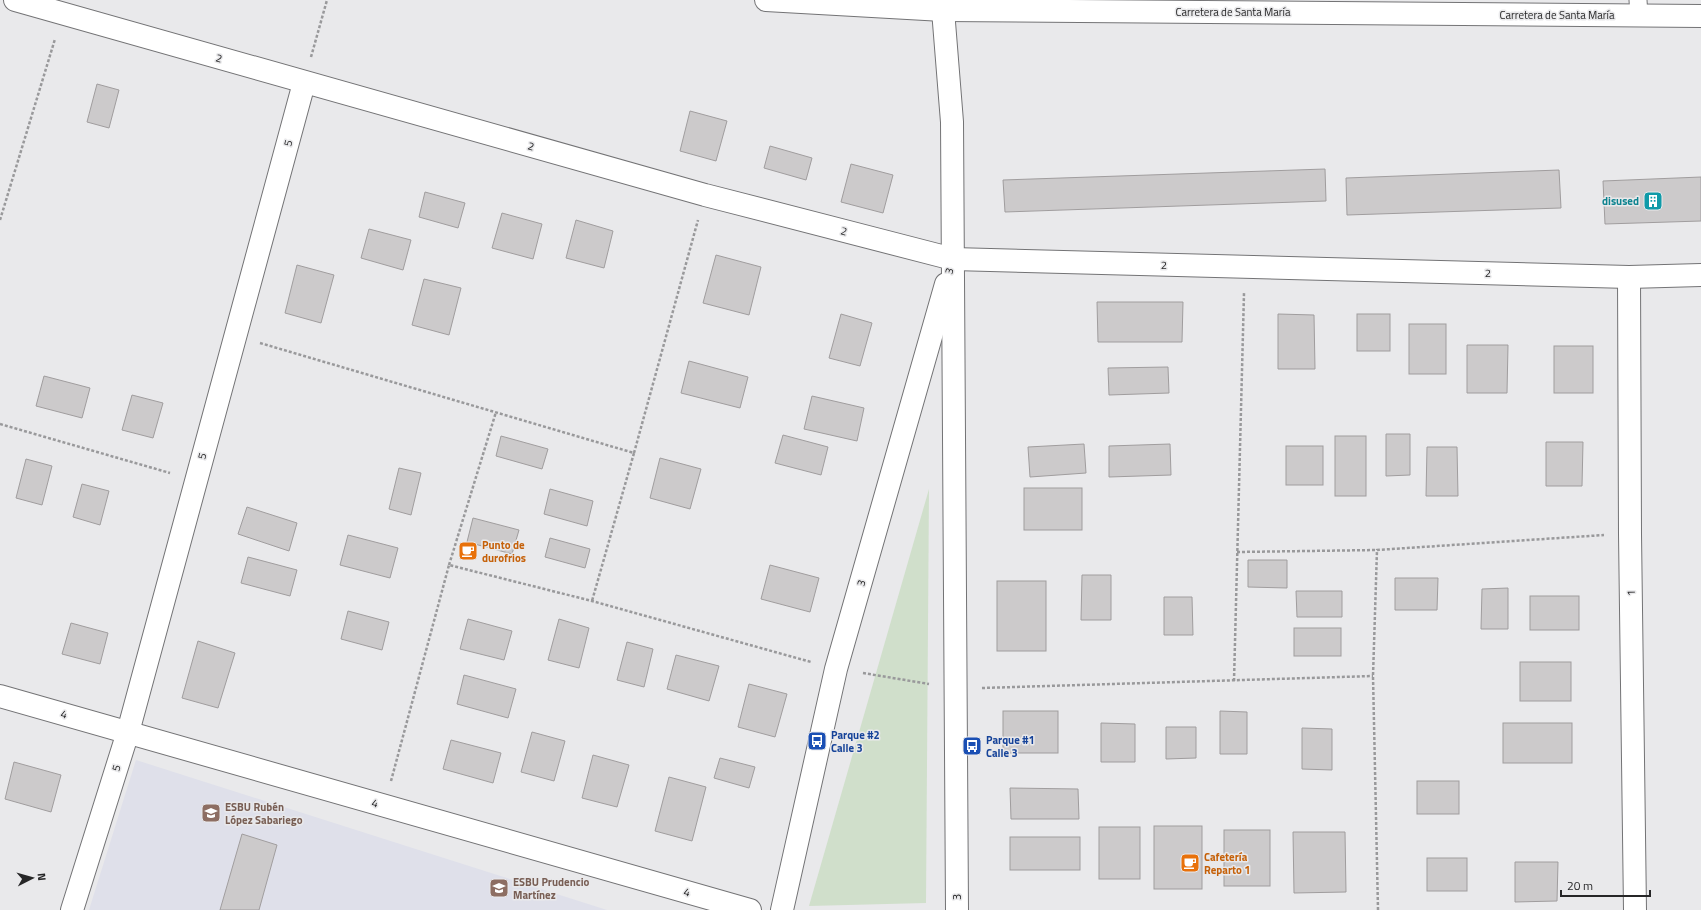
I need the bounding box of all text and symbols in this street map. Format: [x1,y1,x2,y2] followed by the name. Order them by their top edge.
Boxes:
[1175,4,1291,20] street label: Carretera de Santa María
[1499,7,1615,23] street label: Carretera de Santa María
[214,49,224,67] street label: 2
[526,137,536,155] street label: 2
[279,138,297,148] street label: 5
[1642,190,1664,212] building icon: disused
[1602,193,1639,209] place label: disused
[839,222,849,240] street label: 2
[1161,257,1167,273] street label: 2
[1485,265,1491,281] street label: 2
[940,266,958,276] street label: 3
[193,451,211,461] street label: 5
[482,537,526,566] place label: Punto de durofrios
[457,540,479,562] cafe icon: Punto de durofrios
[852,578,870,588] street label: 3
[1623,590,1639,596] street label: 1
[59,705,69,723] street label: 4
[831,727,880,756] place label: Parque #2 Calle 3
[806,730,828,752] bus stop icon: Parque #2 Calle 3
[986,732,1035,761] place label: Parque #1 Calle 3
[961,735,983,757] bus stop icon: Parque #1 Calle 3
[107,763,125,773] street label: 5
[370,794,380,812] street label: 4
[225,799,303,828] place label: ESBU Rubén López Sabariego
[200,802,222,824] school or university icon: ESBU Rubén López Sabariego
[1204,849,1250,878] place label: Cafetería Reparto 1
[1179,852,1201,874] cafe icon: Cafetería Reparto 1
[12,858,52,898] north arrow
[34,872,50,882] text: N
[1561,872,1650,898] scale bar
[513,874,590,903] place label: ESBU Prudencio Martínez
[1567,876,1593,895] text: 20 m
[488,877,510,899] school or university icon: ESBU Prudencio Martínez
[682,883,692,901] street label: 4
[949,894,965,900] street label: 3

